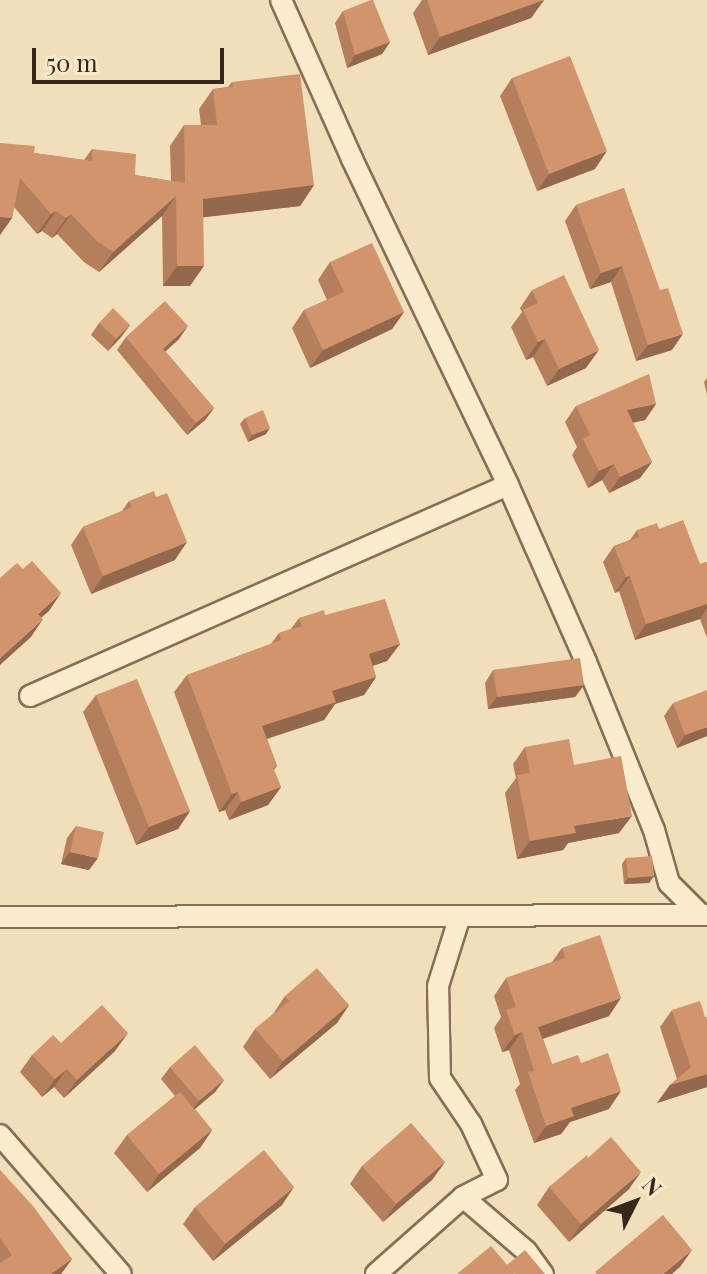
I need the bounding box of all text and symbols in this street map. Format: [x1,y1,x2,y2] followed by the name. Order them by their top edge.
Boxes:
[36,32,228,82] scale bar
[46,46,98,78] text: 50 m
[595,1162,675,1242] north arrow
[636,1170,669,1202] text: N

